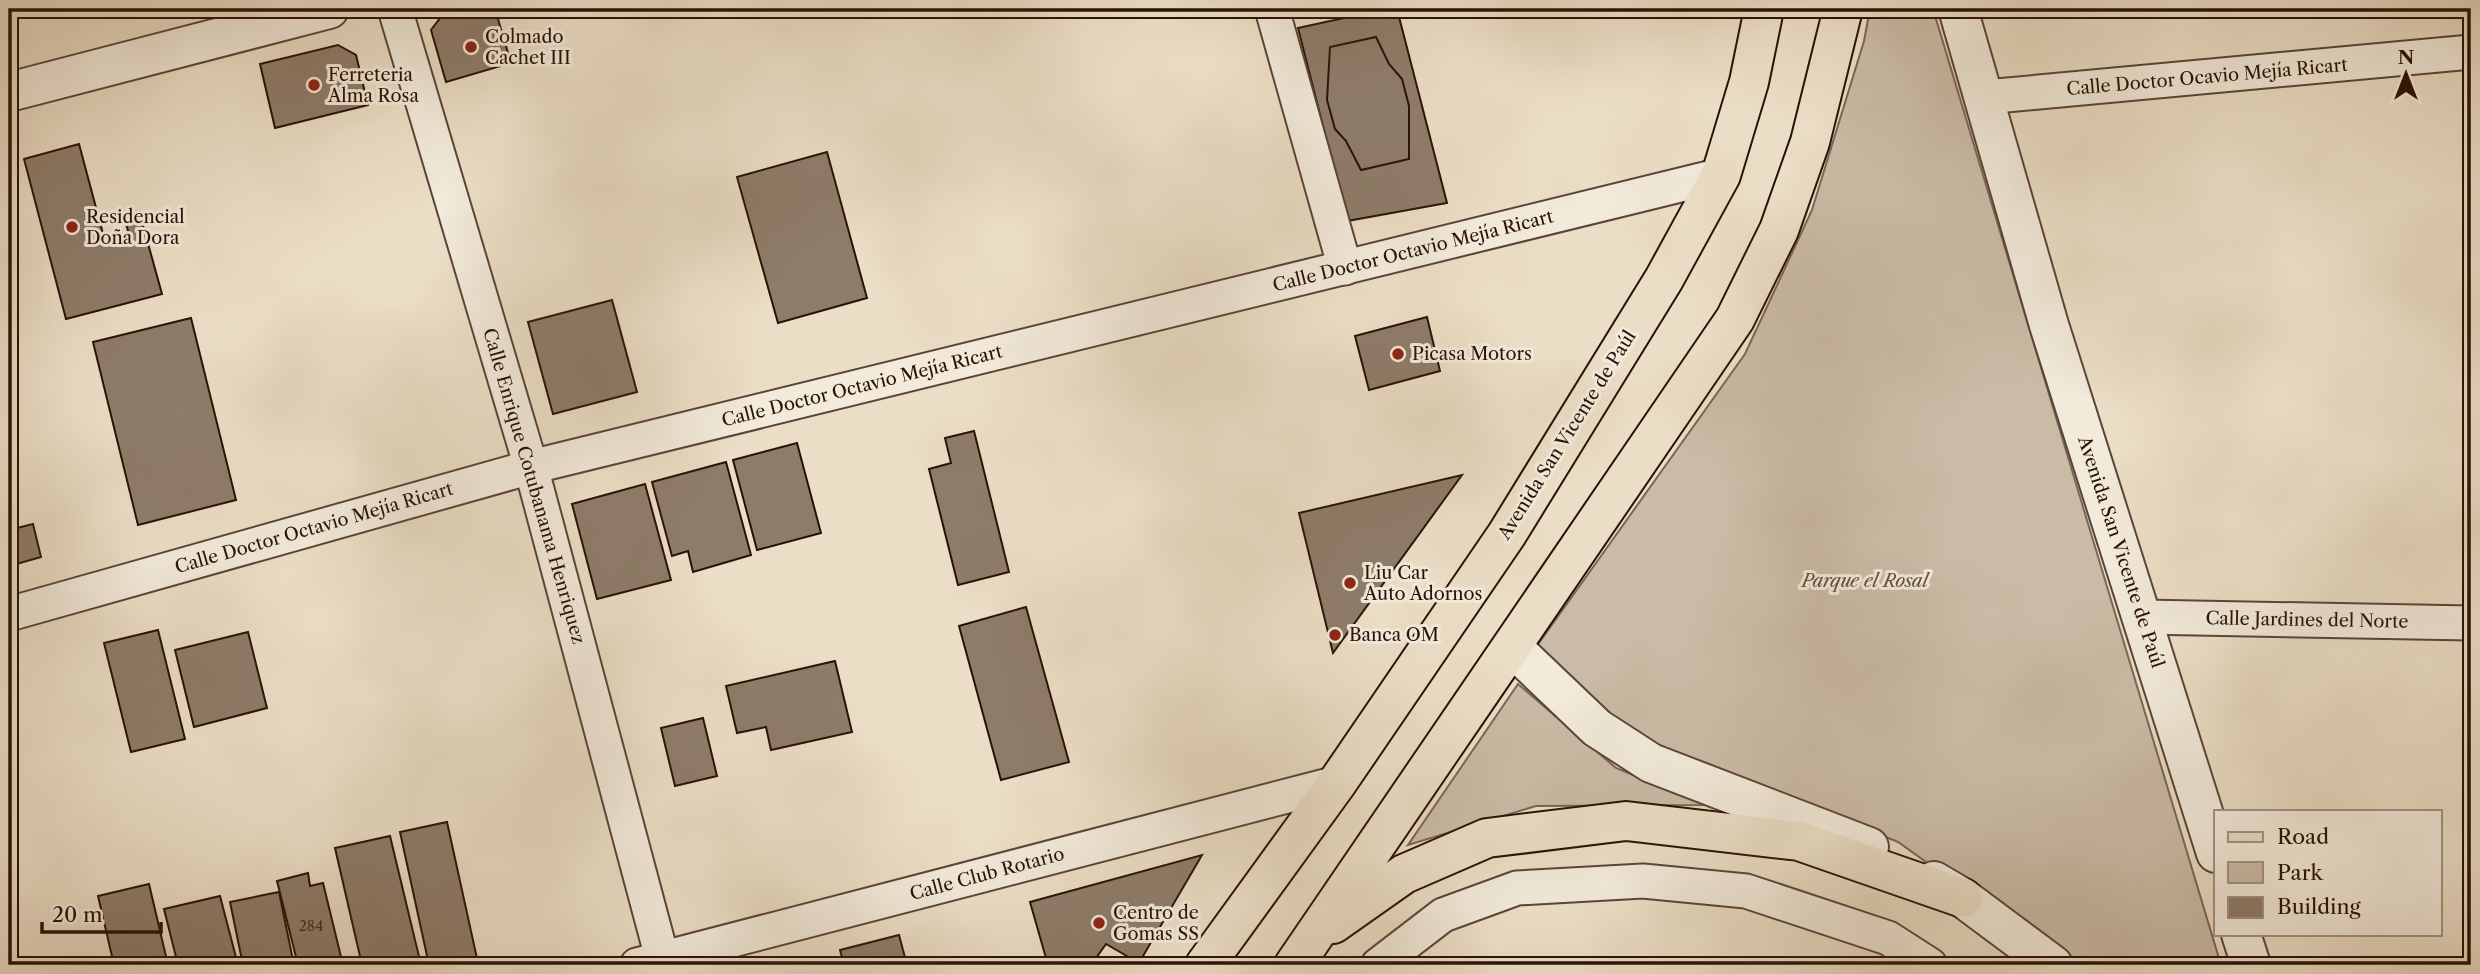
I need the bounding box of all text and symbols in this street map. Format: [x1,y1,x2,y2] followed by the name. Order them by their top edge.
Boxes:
[485,26,571,69] place label: Colmado Cachet III
[2372,38,2442,108] north arrow
[463,39,479,55] marker: Colmado Cachet III
[2398,46,2414,69] text: N
[2066,54,2349,100] street label: Calle Doctor Ocavio Mejía Ricart
[327,64,419,107] place label: Ferreteria Alma Rosa
[306,77,322,93] marker: Ferreteria Alma Rosa
[1270,205,1556,297] street label: Calle Doctor Octavio Mejía Ricart
[86,206,185,249] place label: Residencial Doña Dora
[64,219,80,235] marker: Residencial Doña Dora
[478,326,590,646] street label: Calle Enrique Cotubanama Henriquez
[1493,326,1641,545] street label: Avenida San Vicente de Paúl
[719,340,1005,432] street label: Calle Doctor Octavio Mejía Ricart
[1412,343,1532,365] place label: Picasa Motors
[1390,346,1406,362] marker: Picasa Motors
[2073,432,2169,671] street label: Avenida San Vicente de Paúl
[172,478,456,578] street label: Calle Doctor Octavio Mejía Ricart
[1363,562,1482,605] place label: Liu Car Auto Adornos
[1800,570,1931,592] park label: Parque el Rosal
[1342,575,1358,591] marker: Liu Car Auto Adornos
[2205,607,2409,633] street label: Calle Jardines del Norte
[1349,624,1439,646] place label: Banca OM
[1327,627,1343,643] marker: Banca OM
[2214,810,2442,936] legend
[2277,824,2329,849] text: Road
[907,843,1067,905] street label: Calle Club Rotario
[2277,860,2323,885] text: Park
[42,890,161,934] scale bar
[2277,894,2362,919] text: Building
[52,902,103,927] text: 20 m
[1113,902,1199,945] place label: Centro de Gomas SS
[1091,915,1107,931] marker: Centro de Gomas SS
[299,917,323,935] house number: 284

